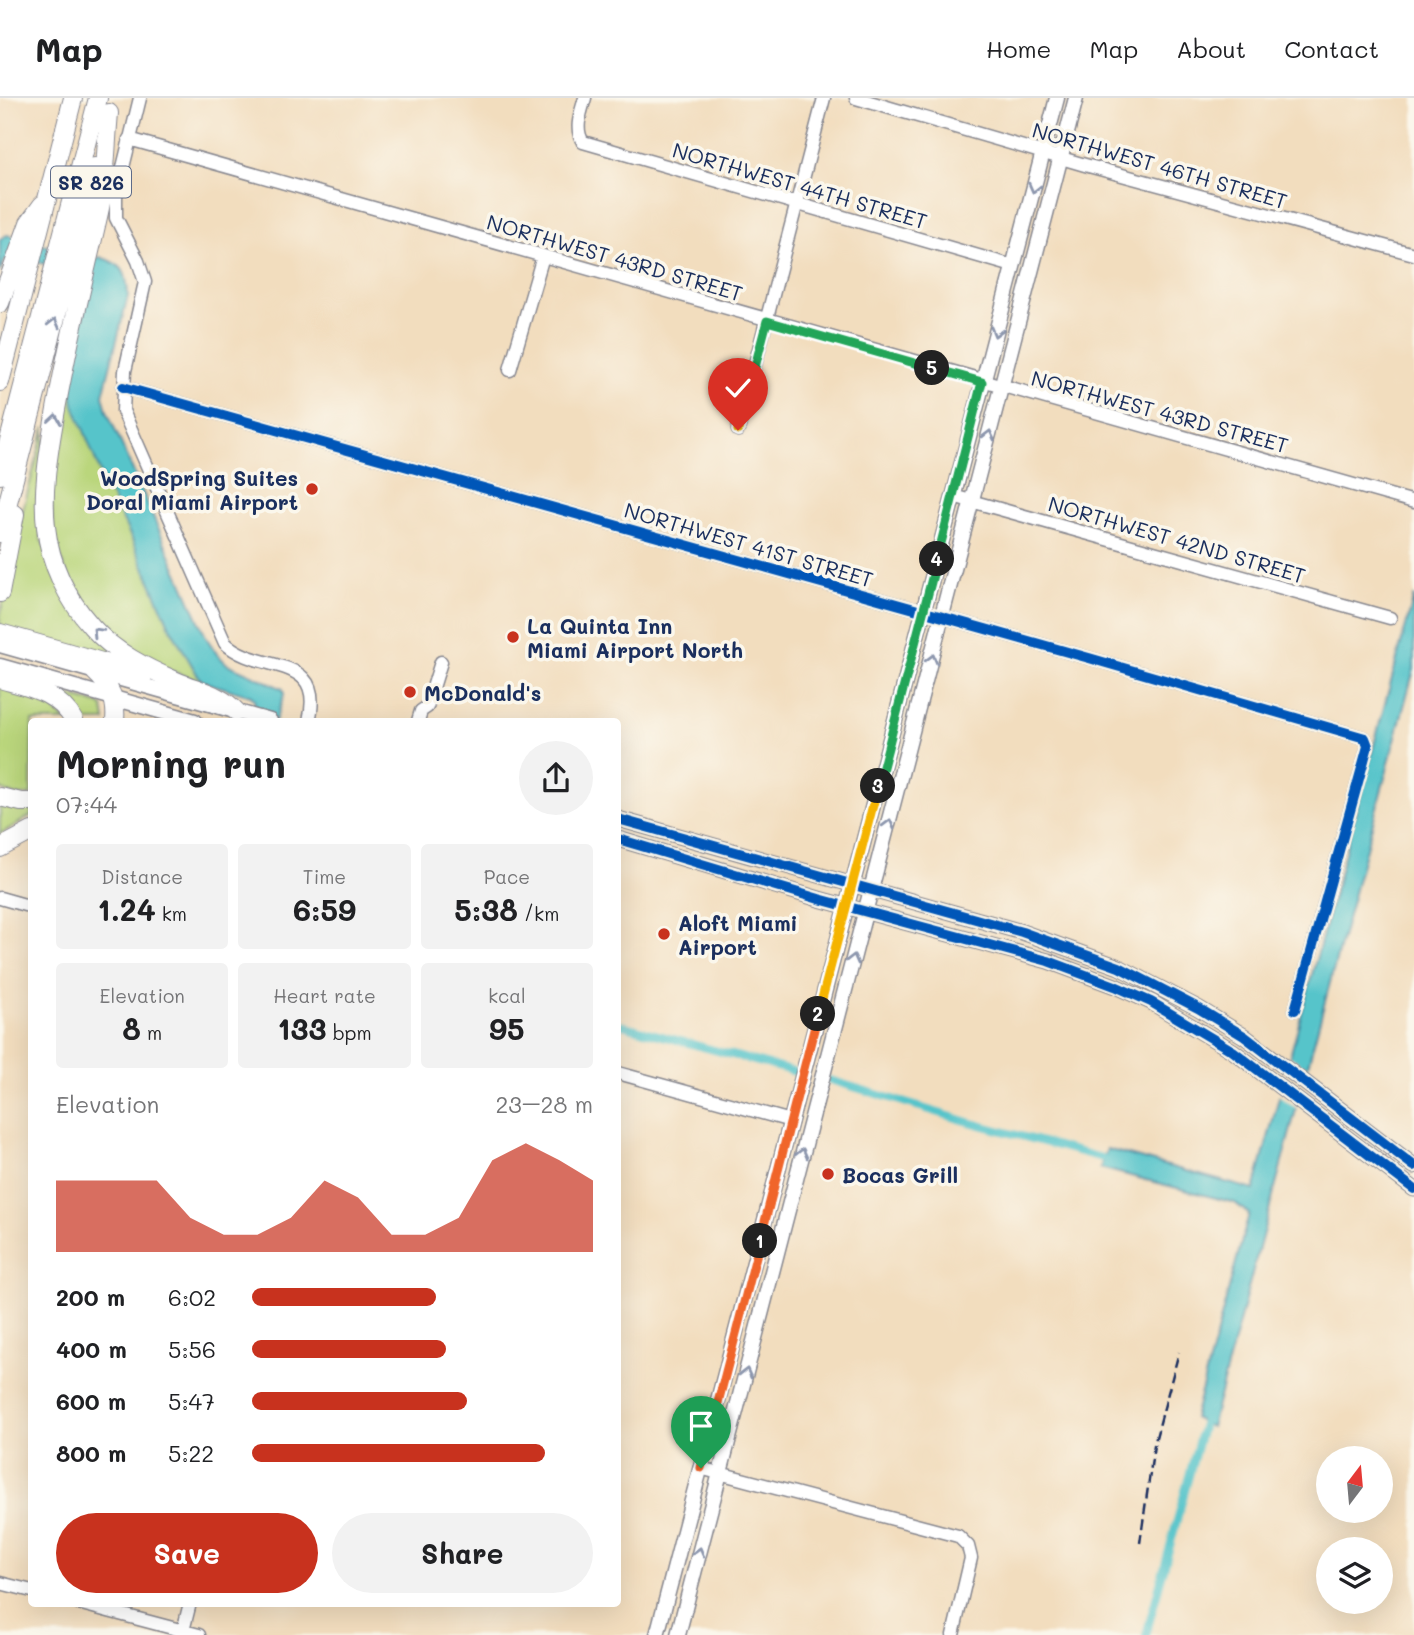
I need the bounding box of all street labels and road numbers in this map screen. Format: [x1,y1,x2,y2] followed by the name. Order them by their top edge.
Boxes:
[1029,116,1291,214] street label: NORTHWEST 46TH STREET
[670,136,930,234] street label: NORTHWEST 44TH STREET
[51,166,131,198] road number: SR 826
[484,208,746,306] street label: NORTHWEST 43RD STREET
[1029,364,1291,458] street label: NORTHWEST 43RD STREET
[1045,489,1309,589] street label: NORTHWEST 42ND STREET
[621,496,877,592] street label: NORTHWEST 41ST STREET

